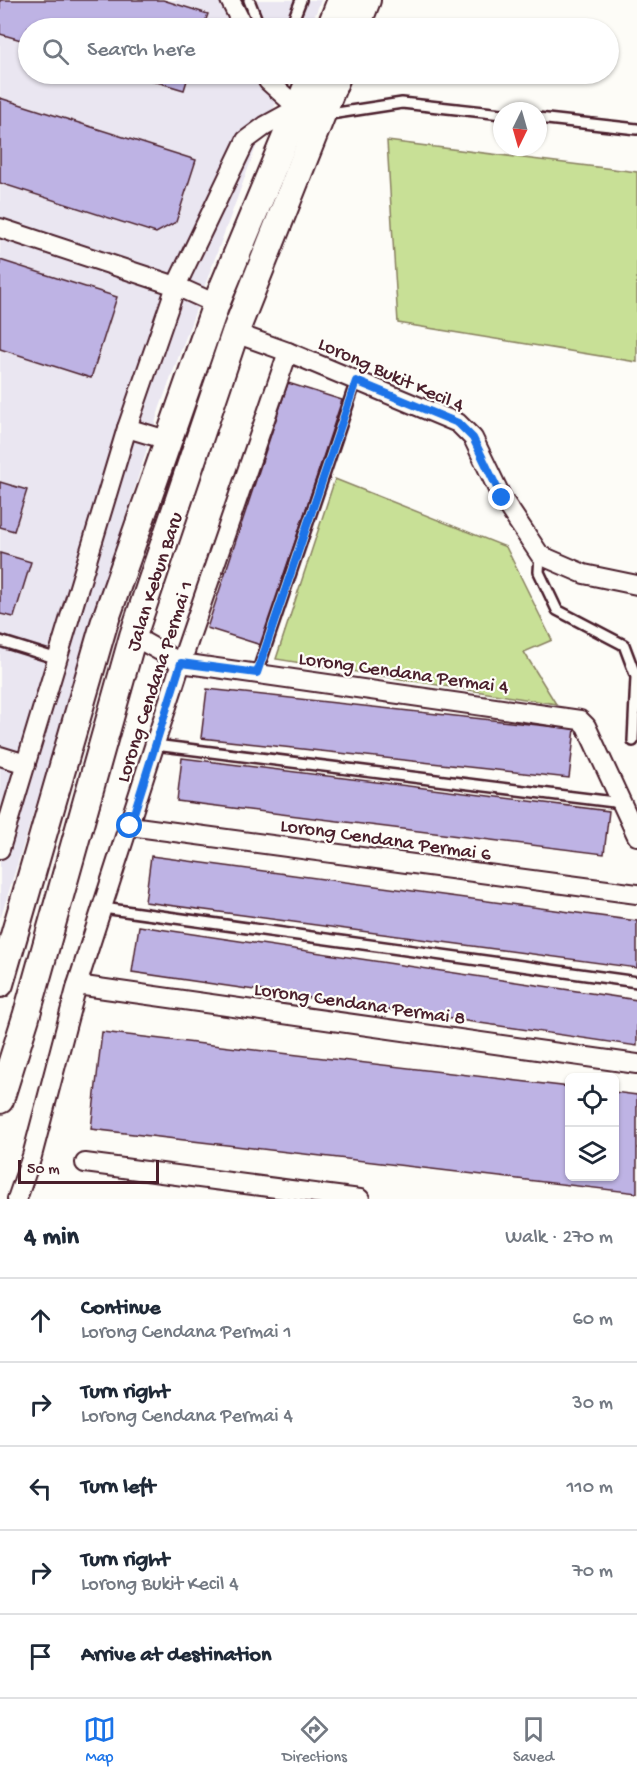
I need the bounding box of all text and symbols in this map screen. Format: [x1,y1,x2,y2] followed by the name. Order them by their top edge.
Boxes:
[18,18,619,84] search box
[39,35,72,68] icon: search
[87,38,195,64] text: Search here
[493,102,547,156] north arrow
[314,334,468,419] street label: Lorong Bukit Kecil 4
[488,484,514,510] route end
[123,509,190,654] street label: Jalan Kebun Baru
[113,578,200,786] street label: Lorong Cendana Permai 1
[297,648,511,701] street label: Lorong Cendana Permai 4
[116,812,142,838] route start
[279,815,493,868] street label: Lorong Cendana Permai 6
[252,979,467,1032] street label: Lorong Cendana Permai 8
[565,1073,619,1181] map controls
[565,1073,619,1127] button: locate
[565,1127,619,1181] button: layers
[18,1157,159,1184] scale bar
[27,1161,60,1180] text: 50 m
[24,1223,79,1254] text: 4 min
[505,1227,613,1250] text: Walk · 270 m
[81,1296,161,1322] text: Continue
[24,1304,57,1337] icon: ahead
[573,1309,613,1332] text: 60 m
[81,1322,292,1345] text: Lorong Cendana Permai 1
[81,1380,169,1406] text: Turn right
[24,1388,57,1421] icon: right
[572,1393,613,1416] text: 30 m
[81,1406,293,1429] text: Lorong Cendana Permai 4
[24,1472,57,1505] icon: left
[81,1475,155,1501] text: Turn left
[567,1477,613,1500] text: 110 m
[81,1548,169,1574] text: Turn right
[24,1556,57,1589] icon: right
[572,1561,613,1584] text: 70 m
[81,1574,239,1597] text: Lorong Bukit Kecil 4
[24,1640,57,1673] icon: arrive
[81,1643,271,1669] text: Arrive at destination
[83,1713,116,1768] tab: Map
[282,1713,347,1768] tab: Directions
[513,1713,554,1768] tab: Saved

